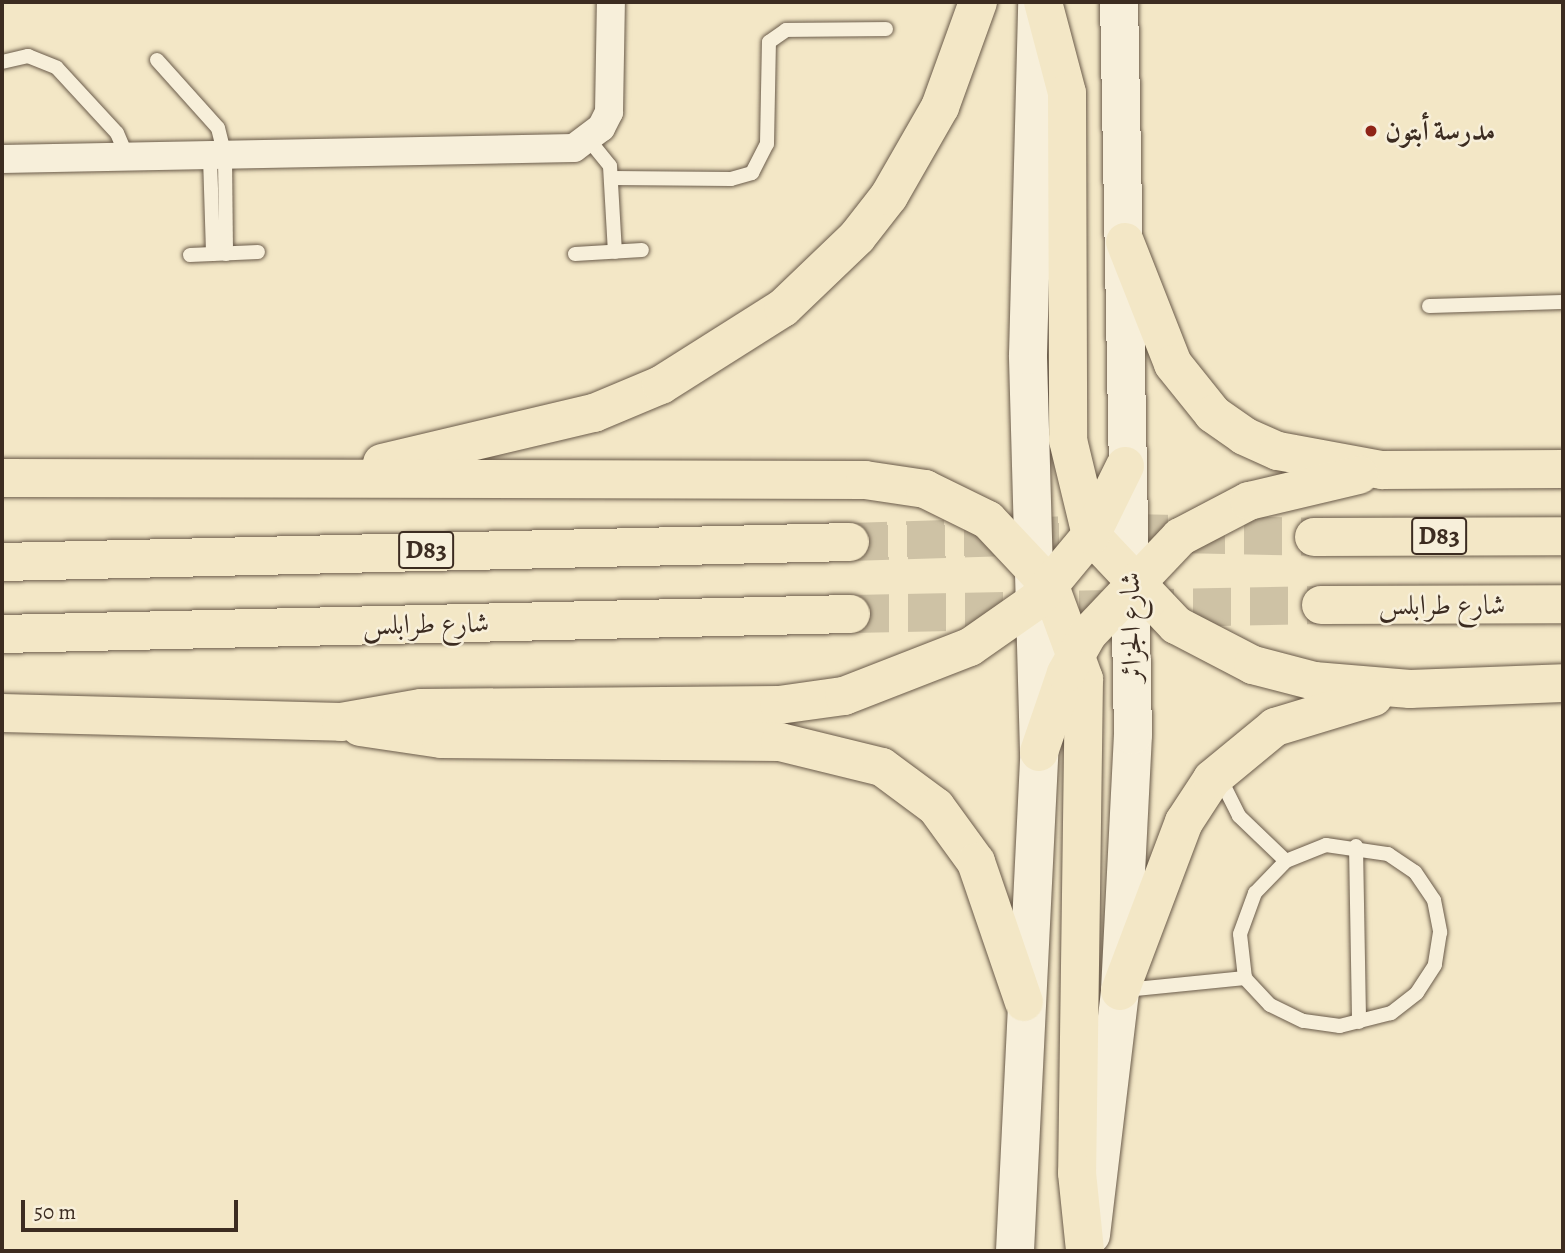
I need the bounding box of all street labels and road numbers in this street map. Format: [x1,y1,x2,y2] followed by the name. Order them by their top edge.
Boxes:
[1411,514,1467,558] road number: D83
[398,528,454,572] road number: D83
[1113,572,1149,682] street label: شارع الجزائر
[1379,588,1505,622] street label: شارع طرابلس
[362,606,490,642] street label: شارع طرابلس

